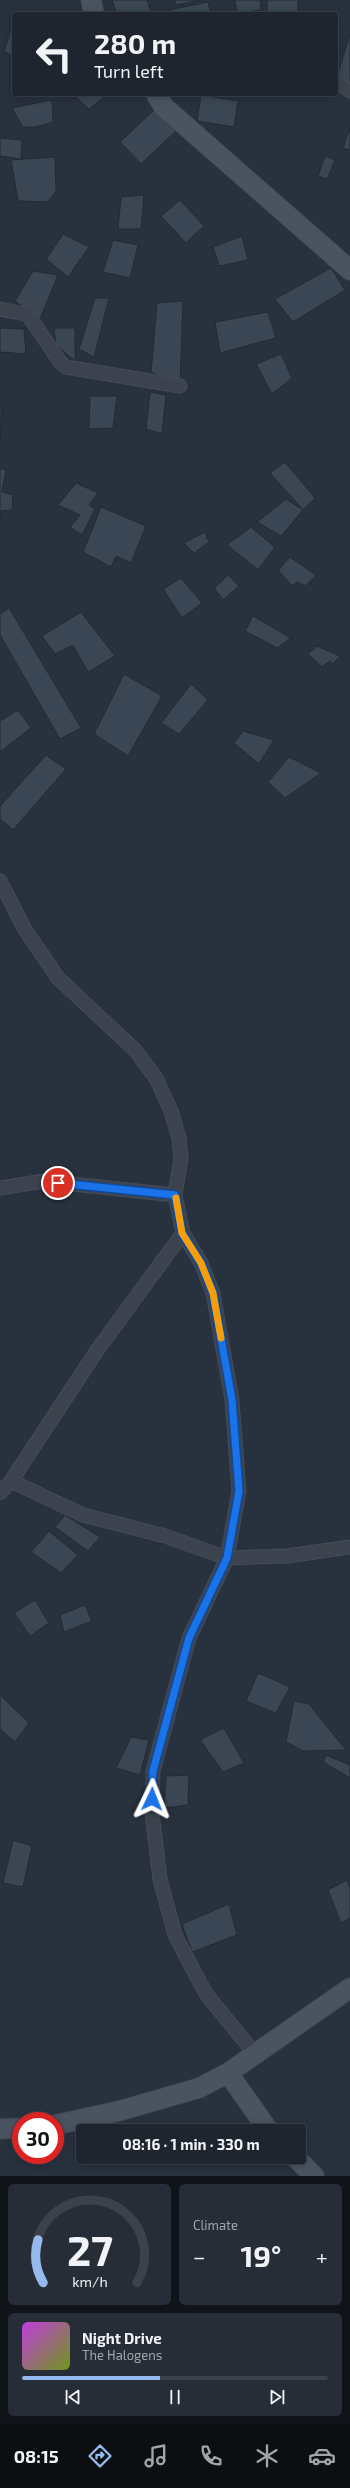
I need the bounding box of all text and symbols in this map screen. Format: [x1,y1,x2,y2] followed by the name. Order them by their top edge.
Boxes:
[94,26,176,60] text: 280 m
[28,28,80,80] icon: left
[94,60,164,82] text: Turn left
[41,1166,75,1200] pin
[47,1172,69,1194] icon: arrive
[131,1778,173,1820] position arrow
[12,2112,64,2164] speed limit sign: 30
[122,2135,260,2153] text: 08:16 · 1 min · 330 m
[193,2217,238,2233] text: Climate
[66,2223,113,2273] text: 27
[240,2237,281,2273] text: 19°
[193,2243,206,2269] text: −
[316,2243,328,2269] text: +
[72,2272,107,2289] text: km/h
[82,2329,162,2347] text: Night Drive
[82,2347,162,2363] text: The Halogens
[62,2386,84,2408] icon: previous
[164,2386,186,2408] icon: pause
[266,2386,288,2408] icon: next
[86,2442,114,2470] icon: directions
[142,2442,170,2470] icon: music
[197,2442,225,2470] icon: phone
[253,2442,281,2470] icon: climate
[308,2442,336,2470] icon: car
[14,2445,59,2467] text: 08:15

